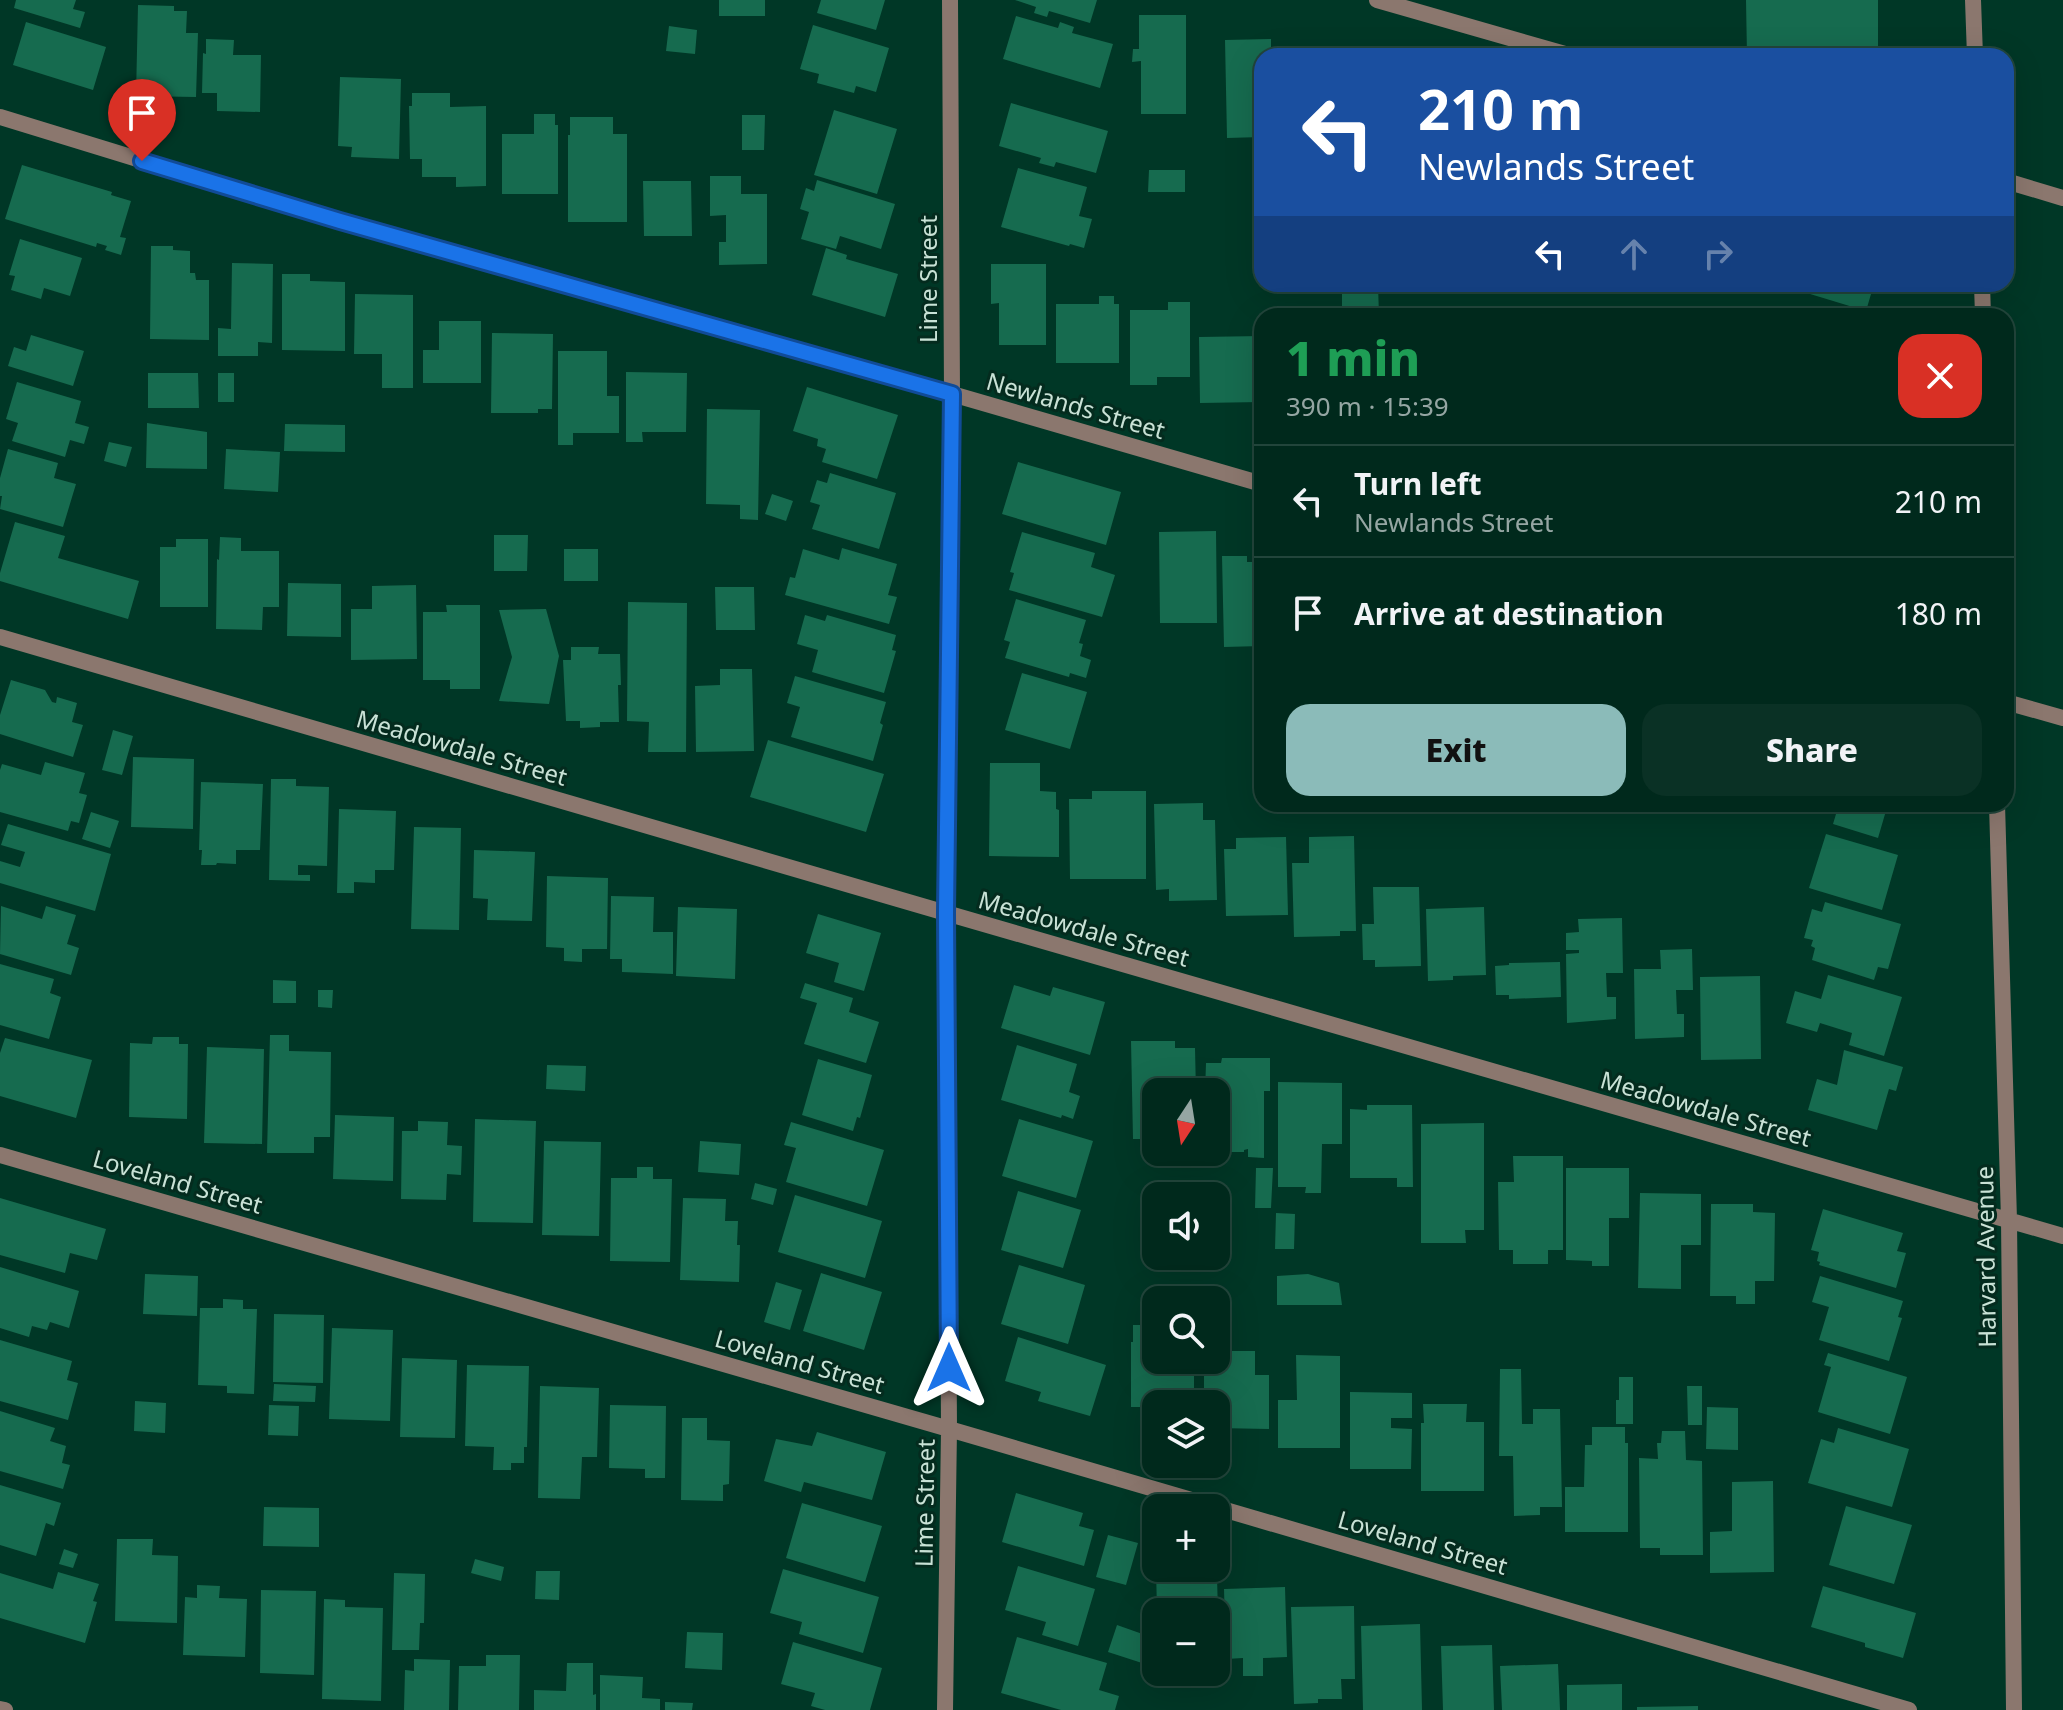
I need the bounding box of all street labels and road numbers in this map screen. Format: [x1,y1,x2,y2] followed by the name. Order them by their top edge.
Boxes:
[911,215,944,343] street label: Lime Street
[983,364,1169,446] street label: Newlands Street
[353,701,571,793] street label: Meadowdale Street
[975,882,1193,974] street label: Meadowdale Street
[1597,1062,1815,1154] street label: Meadowdale Street
[89,1141,267,1221] street label: Loveland Street
[1967,1166,2003,1348] street label: Harvard Avenue
[711,1321,889,1401] street label: Loveland Street
[906,1438,942,1567] street label: Lime Street
[1334,1502,1512,1582] street label: Loveland Street

